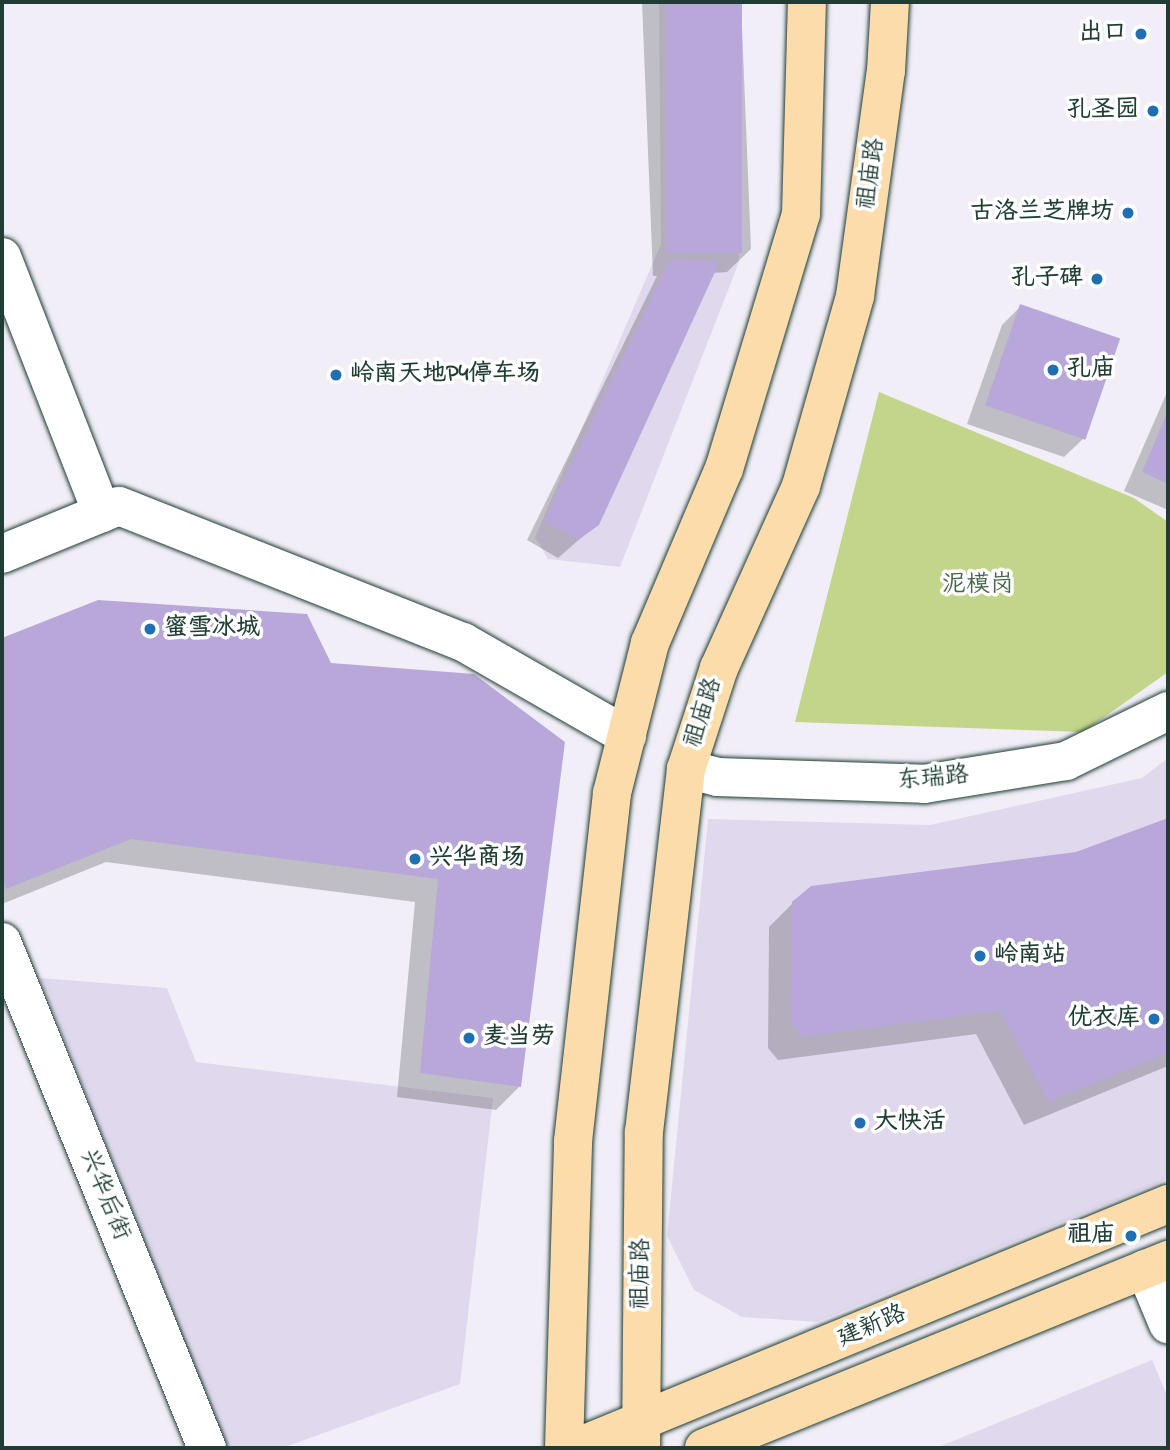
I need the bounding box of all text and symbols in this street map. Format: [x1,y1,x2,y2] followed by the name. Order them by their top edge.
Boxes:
[1079,20,1127,48] place label: 出口
[1133,26,1149,42] marker: 出口
[1067,97,1139,125] place label: 孔圣园
[1145,103,1161,119] marker: 孔圣园
[853,136,891,212] street label: 祖庙路
[970,199,1114,227] place label: 古洛兰芝牌坊
[1120,205,1136,221] marker: 古洛兰芝牌坊
[1011,265,1083,293] place label: 孔子碑
[1089,271,1105,287] marker: 孔子碑
[1067,356,1115,384] place label: 孔庙
[350,361,540,389] place label: 岭南天地P4停车场
[1045,362,1061,378] marker: 孔庙
[328,367,344,383] marker: 岭南天地P4停车场
[942,572,1014,600] park label: 泥模岗
[164,615,260,643] place label: 蜜雪冰城
[142,621,158,637] marker: 蜜雪冰城
[679,674,729,752] street label: 祖庙路
[896,762,970,796] street label: 东瑞路
[429,845,525,873] place label: 兴华商场
[407,851,423,867] marker: 兴华商场
[994,942,1066,970] place label: 岭南站
[972,948,988,964] marker: 岭南站
[1068,1005,1140,1033] place label: 优衣库
[1146,1011,1162,1027] marker: 优衣库
[483,1024,555,1052] place label: 麦当劳
[461,1030,477,1046] marker: 麦当劳
[874,1109,946,1137] place label: 大快活
[852,1115,868,1131] marker: 大快活
[73,1145,135,1245] street label: 兴华后街
[1067,1222,1115,1250] place label: 祖庙
[1121,1226,1141,1246] marker: 祖庙
[627,1238,657,1310] street label: 祖庙路
[833,1300,911,1354] street label: 建新路

